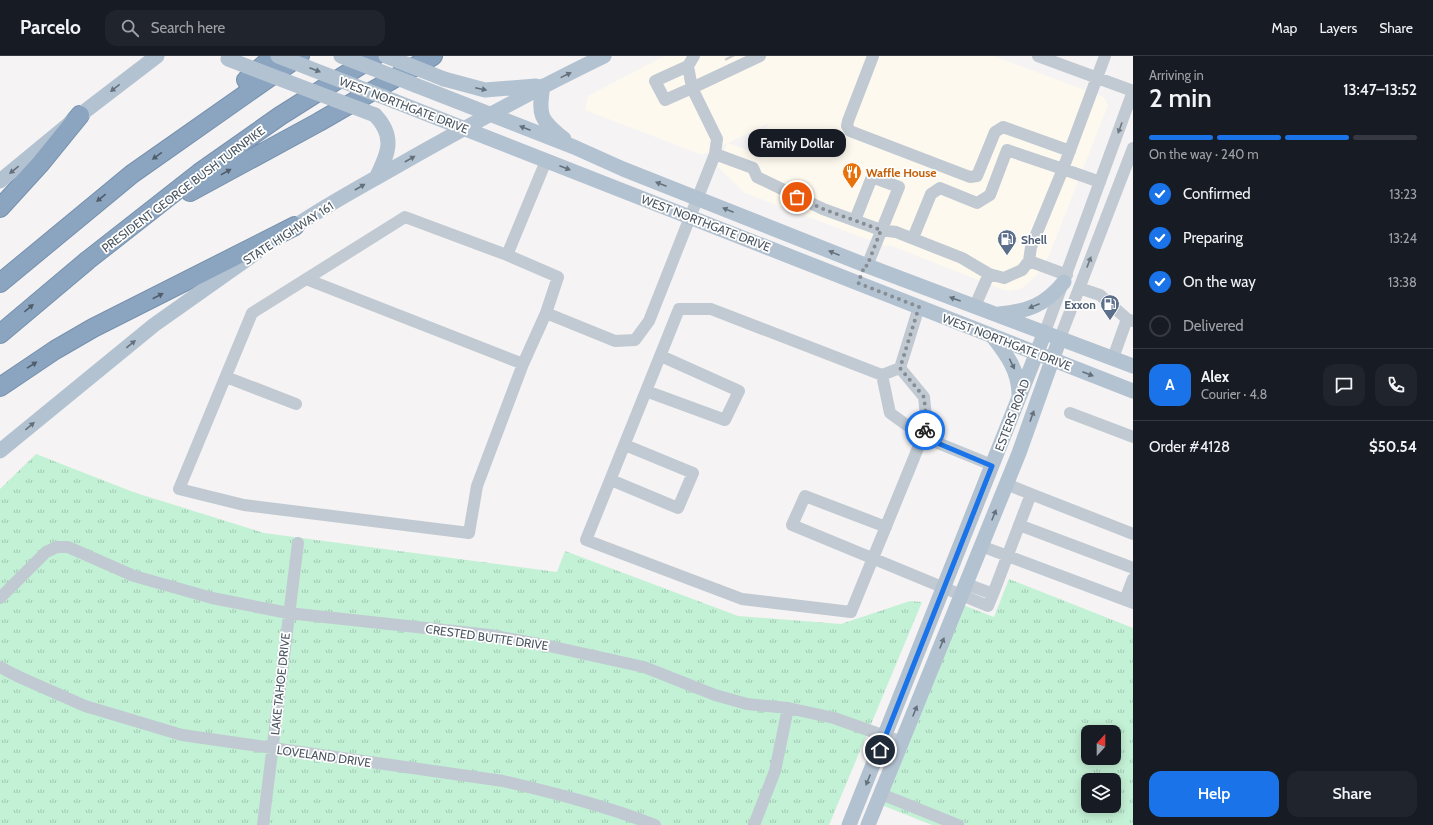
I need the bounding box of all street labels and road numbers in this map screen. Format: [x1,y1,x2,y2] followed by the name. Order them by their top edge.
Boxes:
[337,73,471,137] street label: WEST NORTHGATE DRIVE
[98,123,268,255] street label: PRESIDENT GEORGE BUSH TURNPIKE
[639,191,773,255] street label: WEST NORTHGATE DRIVE
[240,198,336,268] street label: STATE HIGHWAY 161
[940,310,1074,374] street label: WEST NORTHGATE DRIVE
[991,377,1033,453] street label: ESTERS ROAD
[425,621,550,653] street label: CRESTED BUTTE DRIVE
[267,632,293,736] street label: LAKE TAHOE DRIVE
[276,742,372,770] street label: LOVELAND DRIVE

